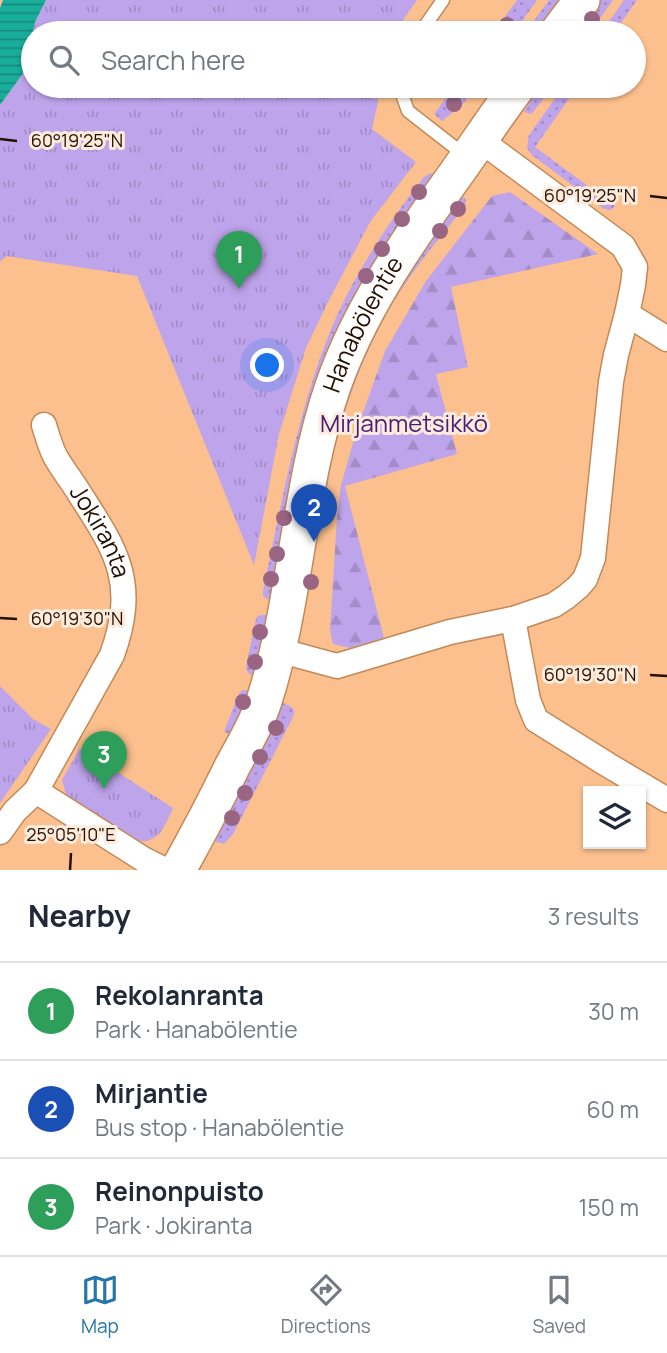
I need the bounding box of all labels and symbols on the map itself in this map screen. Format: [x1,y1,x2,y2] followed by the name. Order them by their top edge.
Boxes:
[31,128,123,152] text: 60°19'25"N
[544,183,636,207] text: 60°19'25"N
[216,231,262,289] pin: 1
[314,249,410,397] street label: Hanabölentie
[250,348,284,382] your location
[320,406,488,439] park label: Mirjanmetsikkö
[63,478,139,581] street label: Jokiranta
[291,484,337,542] pin: 2
[31,606,123,630] text: 60°19'30"N
[544,662,636,686] text: 60°19'30"N
[81,731,127,789] pin: 3
[26,822,116,846] text: 25°05'10"E

